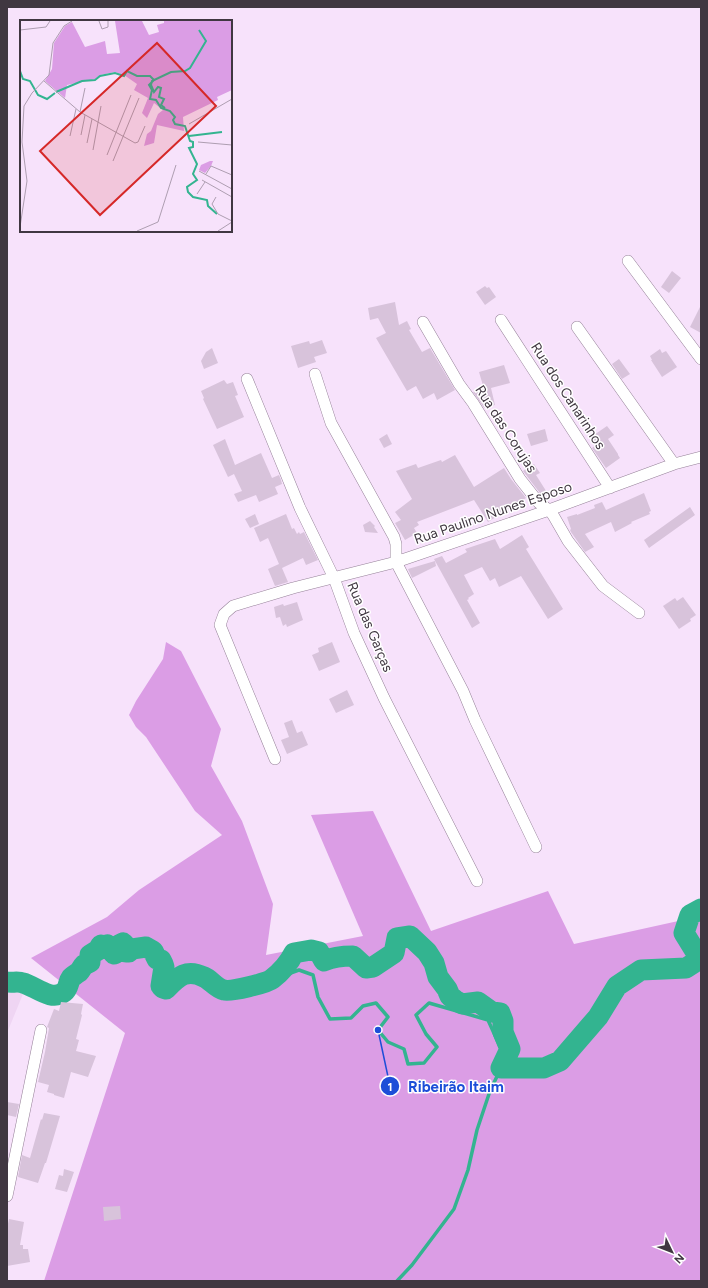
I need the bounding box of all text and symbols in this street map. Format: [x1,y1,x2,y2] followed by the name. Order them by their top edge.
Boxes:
[20,20,232,232] inset map
[527,339,609,453] street label: Rua dos Canarinhos
[471,382,541,476] street label: Rua das Corujas
[412,478,574,548] street label: Rua Paulino Nunes Esposo
[343,579,397,675] street label: Rua das Garças
[380,1073,512,1100] callout: Ribeirão Itaim
[408,1078,504,1096] text: Ribeirão Itaim
[387,1080,393,1094] text: 1
[652,1232,692,1272] north arrow
[671,1251,687,1266] text: N

